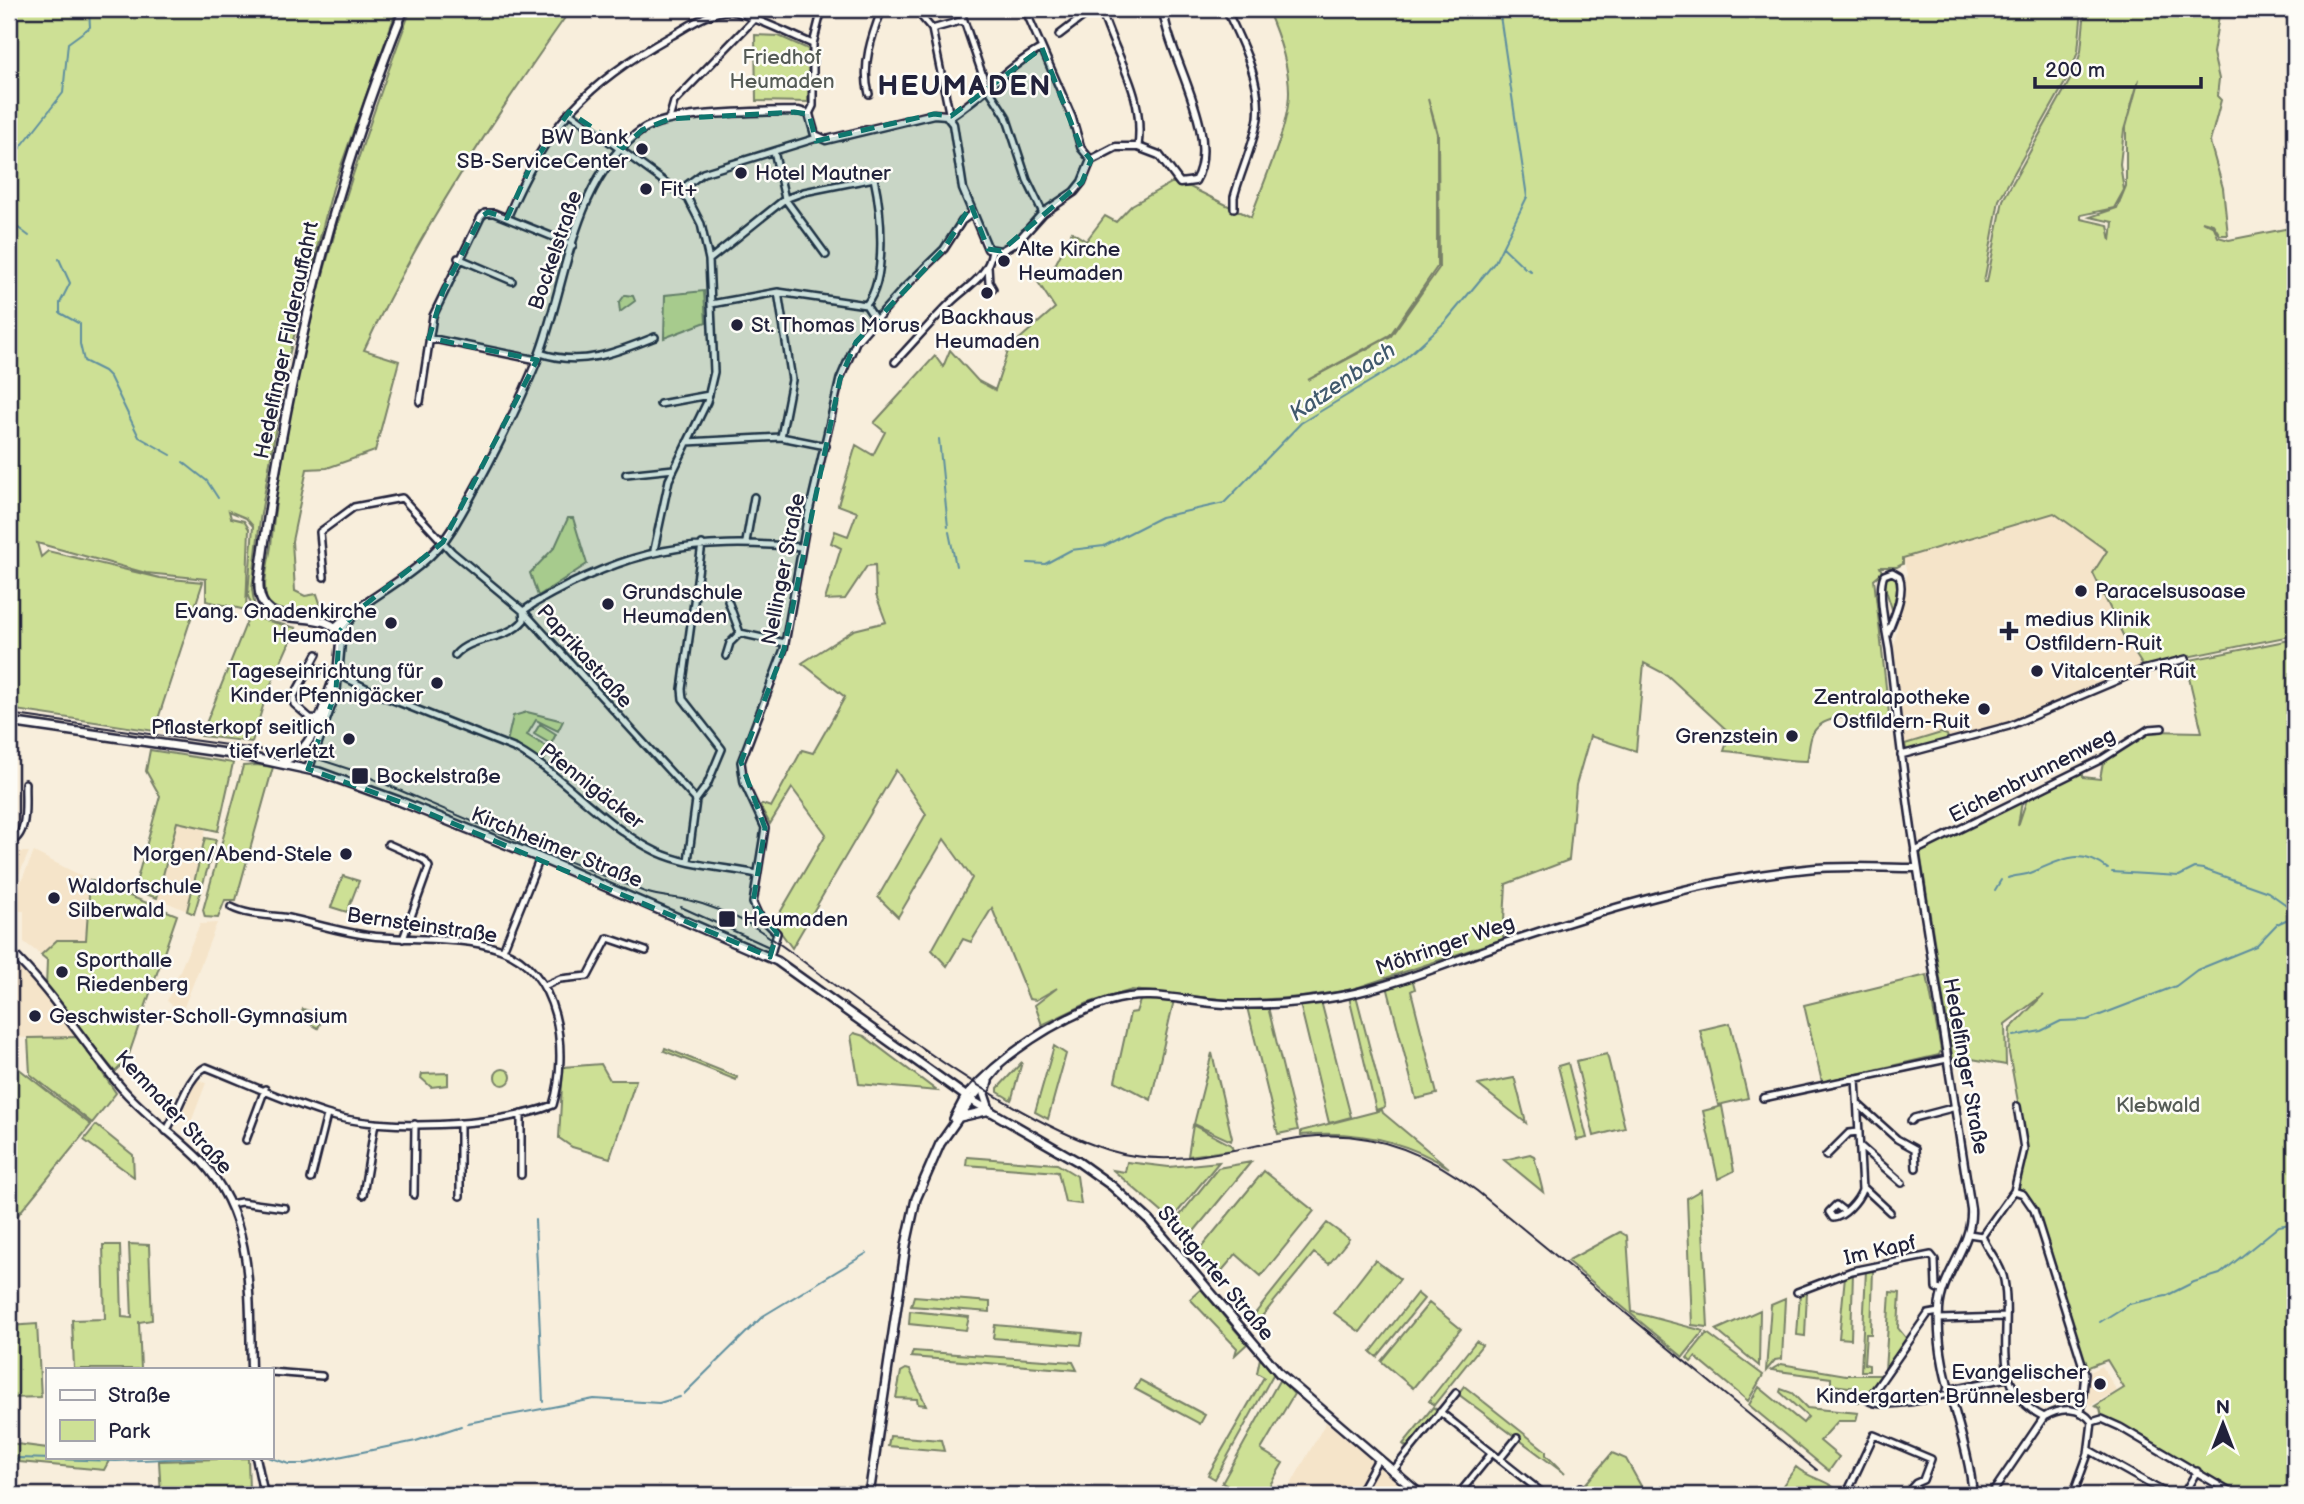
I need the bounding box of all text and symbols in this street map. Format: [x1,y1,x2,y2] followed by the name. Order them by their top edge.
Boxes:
[729,45,835,94] park label: Friedhof Heumaden
[2035,46,2201,90] scale bar
[2045,58,2105,83] text: 200 m
[878,70,1052,103] district label: HEUMADEN
[457,125,629,174] place label: BW Bank SB-ServiceCenter
[634,141,650,157] marker: BW Bank SB-ServiceCenter
[755,161,891,186] place label: Hotel Mautner
[733,165,749,181] marker: Hotel Mautner
[660,177,698,202] place label: Fit+
[638,181,654,197] marker: Fit+
[523,187,588,313] street label: Bockelstraße
[249,218,324,461] street label: Hedelfinger Filderauffahrt
[1018,237,1123,286] place label: Alte Kirche Heumaden
[996,253,1012,269] marker: Alte Kirche Heumaden
[979,285,995,301] marker: Backhaus Heumaden
[934,305,1040,354] place label: Backhaus Heumaden
[751,313,920,338] place label: St. Thomas Morus
[729,317,745,333] marker: St. Thomas Morus
[1284,336,1401,428] water label: Katzenbach
[757,491,810,647] street label: Nellinger Straße
[2095,579,2246,604] place label: Paracelsusoase
[622,580,743,629] place label: Grundschule Heumaden
[2073,583,2089,599] marker: Paracelsusoase
[600,596,616,612] marker: Grundschule Heumaden
[174,599,377,648] place label: Evang. Gnadenkirche Heumaden
[532,599,638,713] street label: Paprikastraße
[2025,607,2163,656] place label: medius Klinik Ostfildern-Ruit
[383,615,399,631] marker: Evang. Gnadenkirche Heumaden
[1999,621,2019,641] marker: medius Klinik Ostfildern-Ruit
[228,659,423,708] place label: Tageseinrichtung für Kinder Pfennigäcker
[2051,659,2197,684] place label: Vitalcenter Ruit
[2029,663,2045,679] marker: Vitalcenter Ruit
[429,675,445,691] marker: Tageseinrichtung für Kinder Pfennigäcker
[1813,685,1971,734] place label: Zentralapotheke Ostfildern-Ruit
[1976,701,1992,717] marker: Zentralapotheke Ostfildern-Ruit
[151,715,336,764] place label: Pflasterkopf seitlich tief verletzt
[1945,723,2120,828] street label: Eichenbrunnenweg
[1675,724,1778,749] place label: Grenzstein
[1784,728,1800,744] marker: Grenzstein
[341,731,357,747] marker: Pflasterkopf seitlich tief verletzt
[535,738,649,835] street label: Pfennigäcker
[376,764,501,789] place label: Bockelstraße
[350,766,370,786] marker: Bockelstraße
[468,802,646,893] street label: Kirchheimer Straße
[132,842,332,867] place label: Morgen/Abend-Stele
[338,846,354,862] marker: Morgen/Abend-Stele
[68,874,202,923] place label: Waldorfschule Silberwald
[46,890,62,906] marker: Waldorfschule Silberwald
[345,903,499,948] street label: Bernsteinstraße
[743,907,848,932] place label: Heumaden
[717,909,737,929] marker: Heumaden
[1372,910,1518,981] street label: Möhringer Weg
[76,948,188,997] place label: Sporthalle Riedenberg
[54,964,70,980] marker: Sporthalle Riedenberg
[1938,976,1993,1156] street label: Hedelfinger Straße
[49,1004,348,1029] place label: Geschwister-Scholl-Gymnasium
[27,1008,43,1024] marker: Geschwister-Scholl-Gymnasium
[110,1045,237,1179] street label: Kemnater Straße
[2116,1093,2200,1118] park label: Klebwald
[1152,1201,1279,1346] street label: Stuttgarter Straße
[1842,1230,1919,1271] street label: Im Kapf
[1816,1360,2086,1409] place label: Evangelischer Kindergarten Brünnelesberg
[46,1368,273,1458] legend
[2092,1376,2108,1392] marker: Evangelischer Kindergarten Brünnelesberg
[108,1383,170,1408] text: Straße
[2188,1388,2258,1458] north arrow
[2216,1397,2230,1420] text: N
[108,1419,151,1444] text: Park

